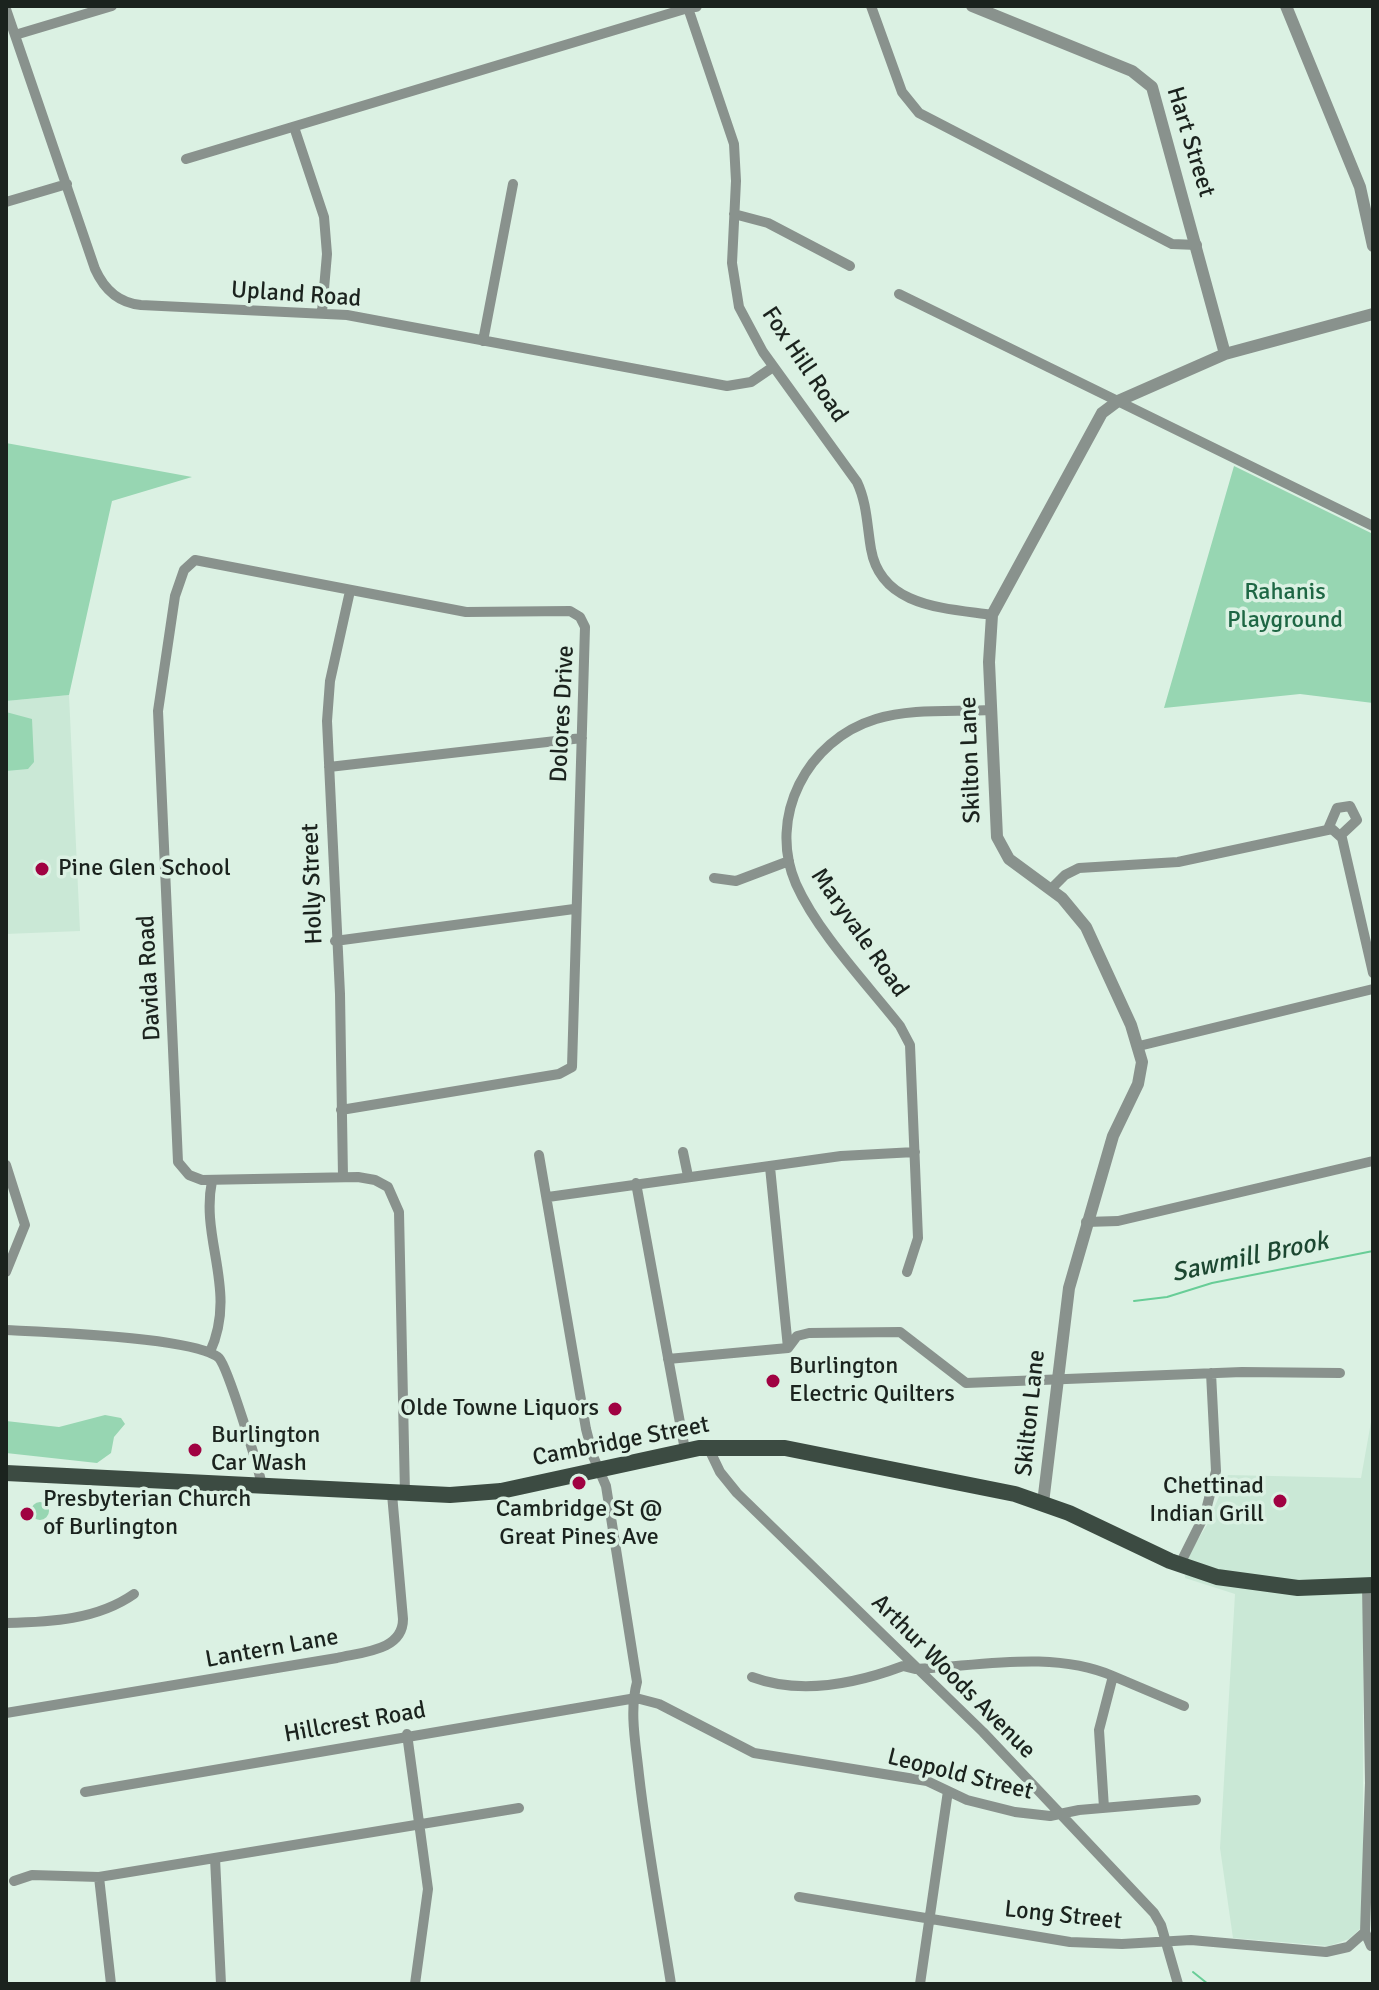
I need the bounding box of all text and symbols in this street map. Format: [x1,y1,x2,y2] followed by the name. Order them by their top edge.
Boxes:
[1160,83,1220,201] street label: Hart Street
[230,276,362,314] street label: Upland Road
[755,302,853,428] street label: Fox Hill Road
[1227,579,1343,635] park label: Rahanis Playground
[545,645,581,783] street label: Dolores Drive
[954,696,988,824] street label: Skilton Lane
[296,823,330,945] street label: Holly Street
[58,855,231,883] place label: Pine Glen School
[33,860,51,878] marker: Pine Glen School
[804,863,914,1003] street label: Maryvale Road
[132,914,168,1042] street label: Davida Road
[1169,1226,1331,1290] water label: Sawmill Brook
[1010,1348,1052,1478] street label: Skilton Lane
[789,1353,955,1409] place label: Burlington Electric Quilters
[764,1372,782,1390] marker: Burlington Electric Quilters
[400,1395,599,1423] place label: Olde Towne Liquors
[606,1400,624,1418] marker: Olde Towne Liquors
[530,1411,712,1473] street label: Cambridge Street
[211,1422,320,1478] place label: Burlington Car Wash
[186,1441,204,1459] marker: Burlington Car Wash
[1149,1473,1264,1529] place label: Chettinad Indian Grill
[570,1474,588,1492] marker: Cambridge St @ Great Pines Ave
[43,1486,251,1542] place label: Presbyterian Church of Burlington
[1271,1492,1289,1510] marker: Chettinad Indian Grill
[496,1496,662,1552] place label: Cambridge St @ Great Pines Ave
[18,1505,36,1523] marker: Presbyterian Church of Burlington
[865,1589,1041,1765] street label: Arthur Woods Avenue
[203,1623,341,1675] street label: Lantern Lane
[282,1696,428,1750] street label: Hillcrest Road
[884,1743,1036,1807] street label: Leopold Street
[1003,1896,1123,1936] street label: Long Street

